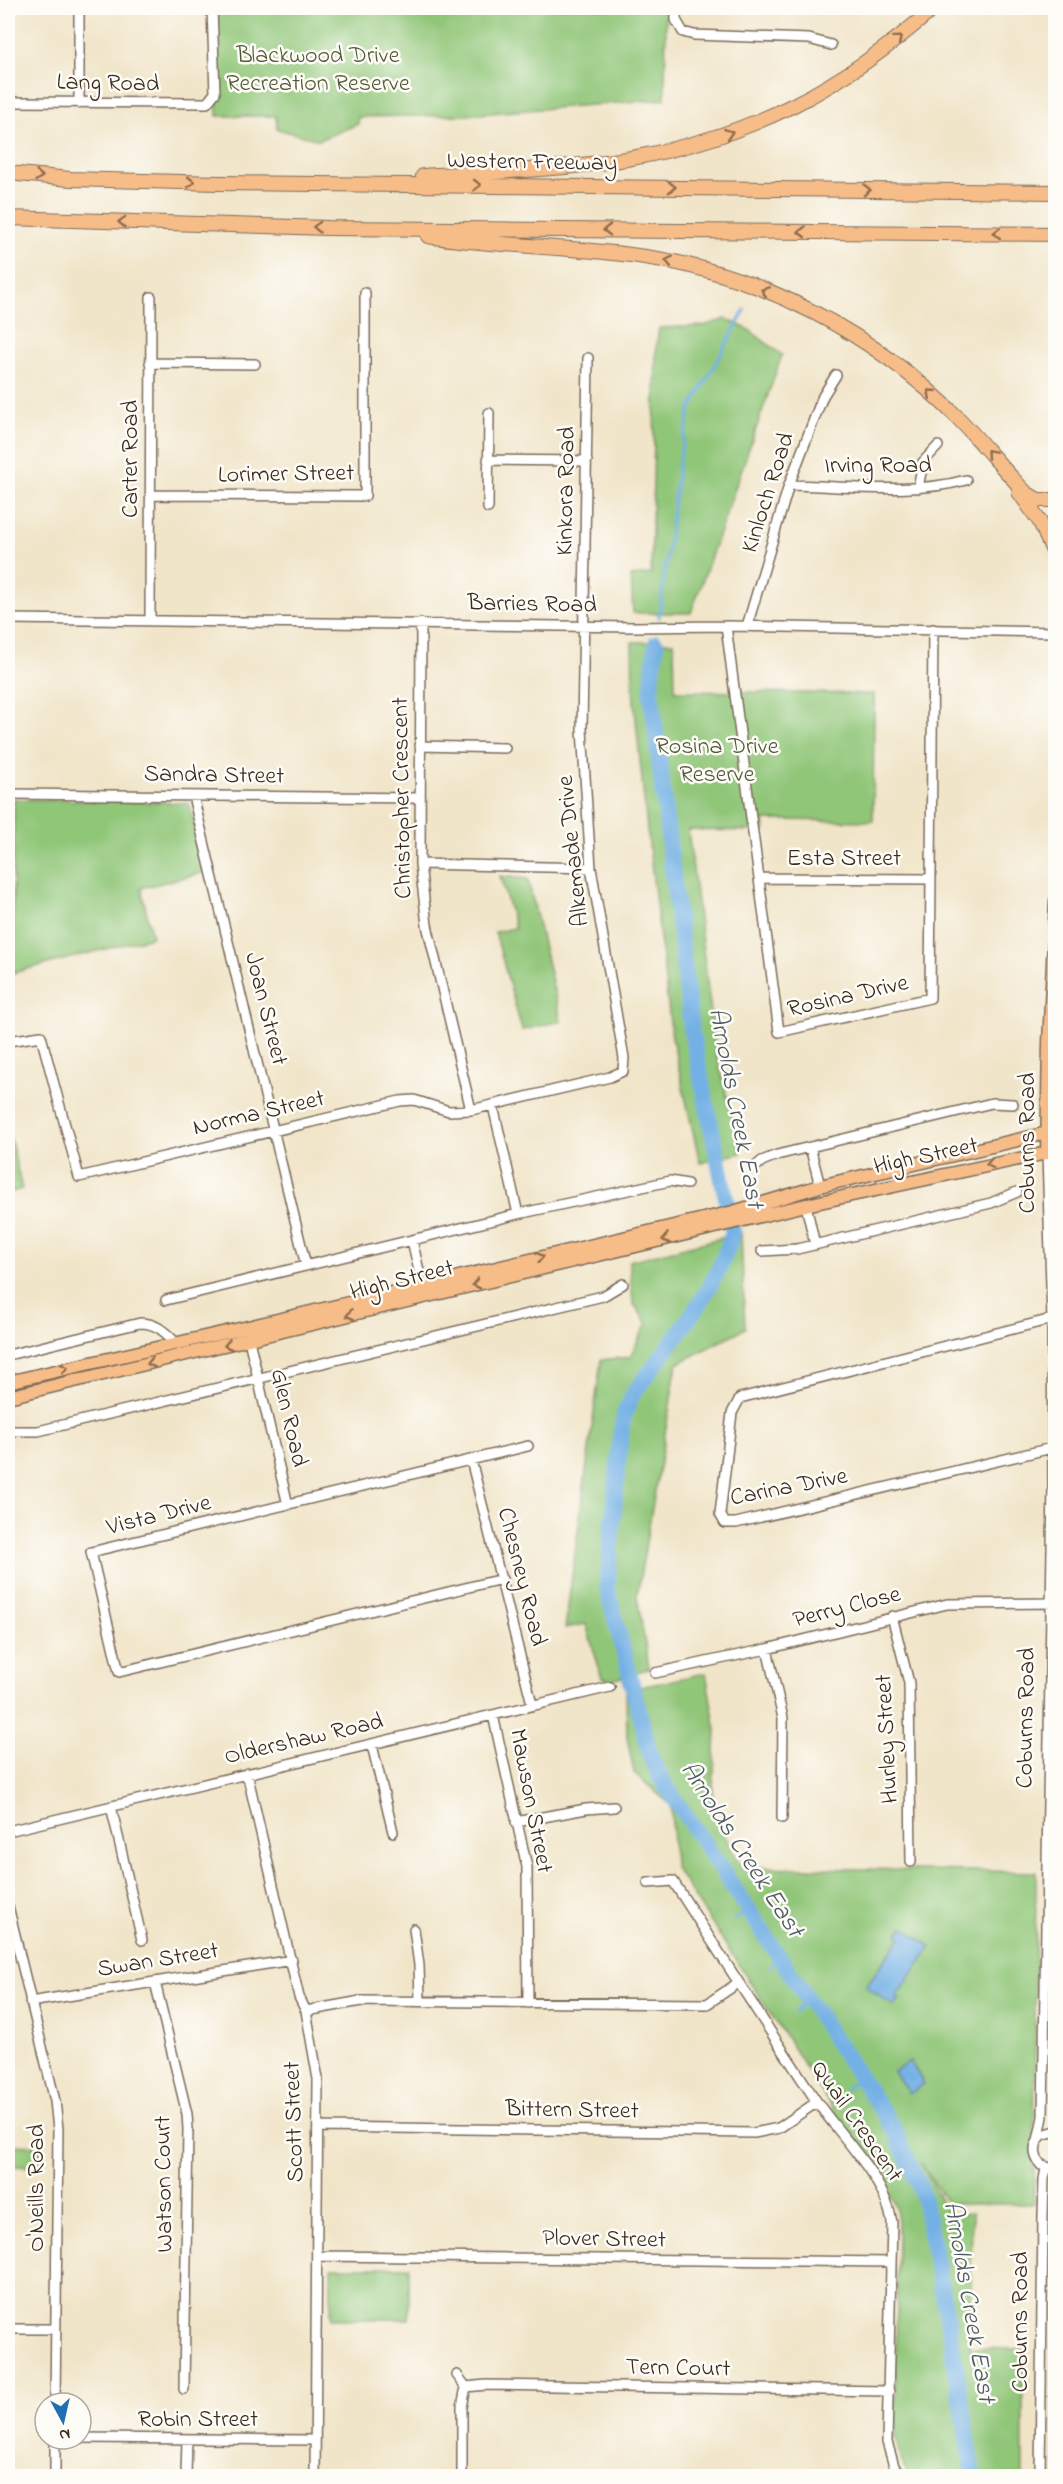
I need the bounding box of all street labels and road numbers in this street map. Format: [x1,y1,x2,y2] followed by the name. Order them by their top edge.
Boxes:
[56,66,160,102] street label: Lang Road
[447,144,617,183] street label: Western Freeway
[114,399,149,518] street label: Carter Road
[548,426,586,556] street label: Kinkora Road
[733,428,805,558] street label: Kinloch Road
[824,449,932,484] street label: Irving Road
[217,456,355,494] street label: Lorimer Street
[466,586,598,624] street label: Barries Road
[384,697,422,899] street label: Christopher Crescent
[143,757,285,795] street label: Sandra Street
[549,773,599,928] street label: Alkemade Drive
[787,842,901,877] street label: Esta Street
[234,949,296,1069] street label: Joan Street
[784,966,912,1028] street label: Rosina Drive
[1011,1072,1046,1213] street label: Coburns Road
[190,1082,328,1146] street label: Norma Street
[871,1129,981,1185] street label: High Street
[346,1251,458,1311] street label: High Street
[260,1365,316,1471] street label: Glen Road
[727,1459,851,1517] street label: Carina Drive
[102,1486,215,1546] street label: Vista Drive
[486,1504,555,1651] street label: Chesney Road
[789,1578,905,1639] street label: Perry Close
[1008,1647,1046,1789] street label: Coburns Road
[867,1673,910,1805] street label: Hurley Street
[221,1705,387,1775] street label: Oldershaw Road
[499,1726,561,1876] street label: Mawson Street
[95,1934,221,1988] street label: Swan Street
[801,2054,911,2190] street label: Quail Crescent
[275,2061,315,2183] street label: Scott Street
[504,2092,639,2130] street label: Bittern Street
[146,2115,184,2253] street label: Watson Court
[20,2123,55,2252] street label: O'Neills Road
[542,2221,666,2259] street label: Plover Street
[1004,2251,1039,2392] street label: Coburns Road
[625,2351,731,2387] street label: Tern Court
[138,2403,258,2438] street label: Robin Street

